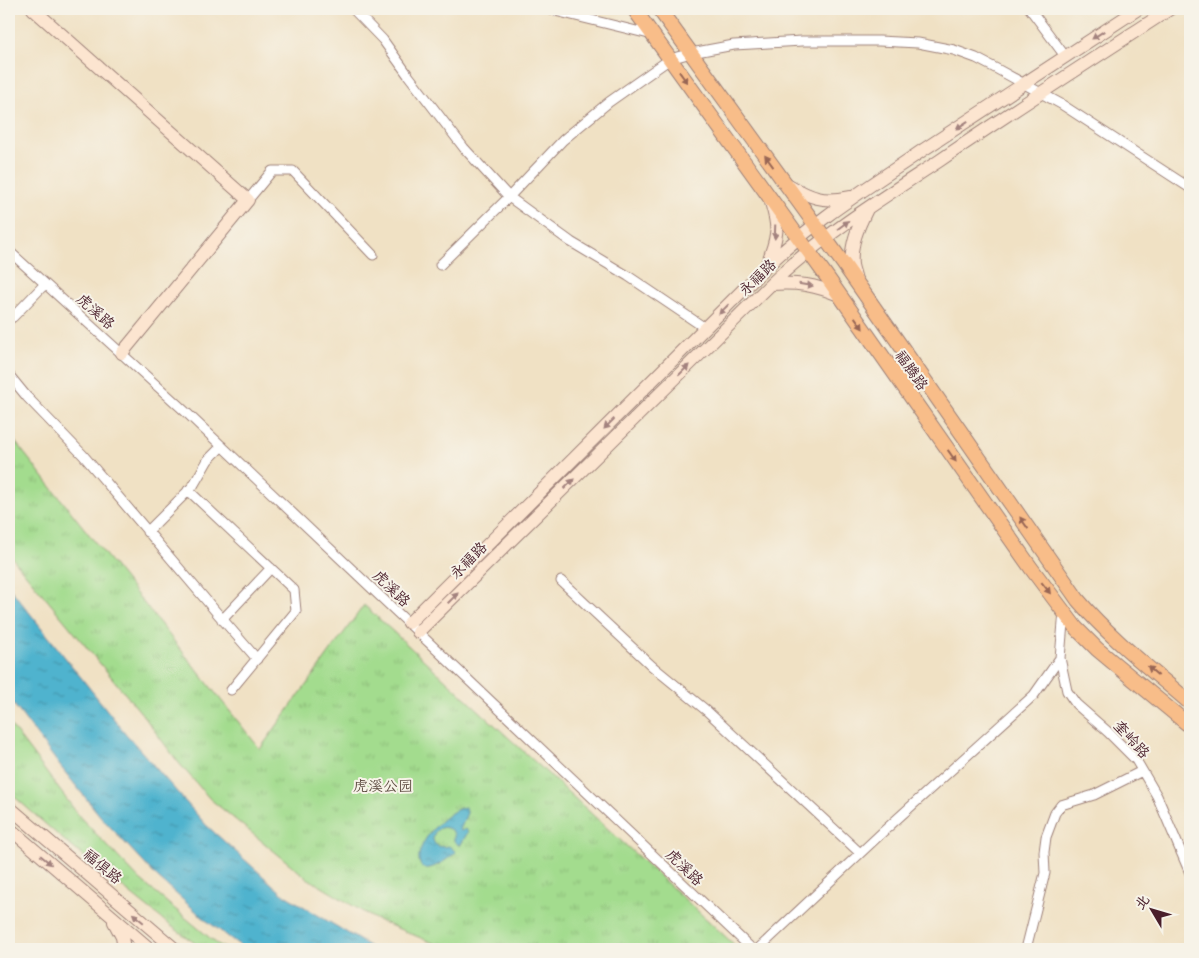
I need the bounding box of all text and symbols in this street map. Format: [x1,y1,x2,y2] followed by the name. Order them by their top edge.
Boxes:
[1091,31,1104,40] one-way arrow
[678,70,688,84] one-way arrow
[955,120,969,129] one-way arrow
[764,155,775,168] one-way arrow
[836,220,850,230] one-way arrow
[771,225,779,241] one-way arrow
[734,254,780,300] street label: 永福路
[798,281,814,289] one-way arrow
[72,288,120,334] street label: 虎溪路
[718,303,730,315] one-way arrow
[854,316,864,330] one-way arrow
[890,346,934,394] street label: 福腾路
[678,364,690,376] one-way arrow
[603,418,615,430] one-way arrow
[947,449,957,463] one-way arrow
[562,478,574,490] one-way arrow
[1019,516,1029,530] one-way arrow
[445,537,491,583] street label: 永福路
[369,565,415,611] street label: 虎溪路
[1041,581,1052,594] one-way arrow
[446,592,458,604] one-way arrow
[1148,665,1160,677] one-way arrow
[1109,715,1155,763] street label: 奎岭路
[353,775,413,796] park label: 虎溪公园
[79,843,127,889] street label: 福俱路
[662,844,708,890] street label: 虎溪路
[40,854,52,865] one-way arrow
[1126,886,1176,936] north arrow
[1130,890,1153,913] text: 北
[132,912,145,923] one-way arrow

